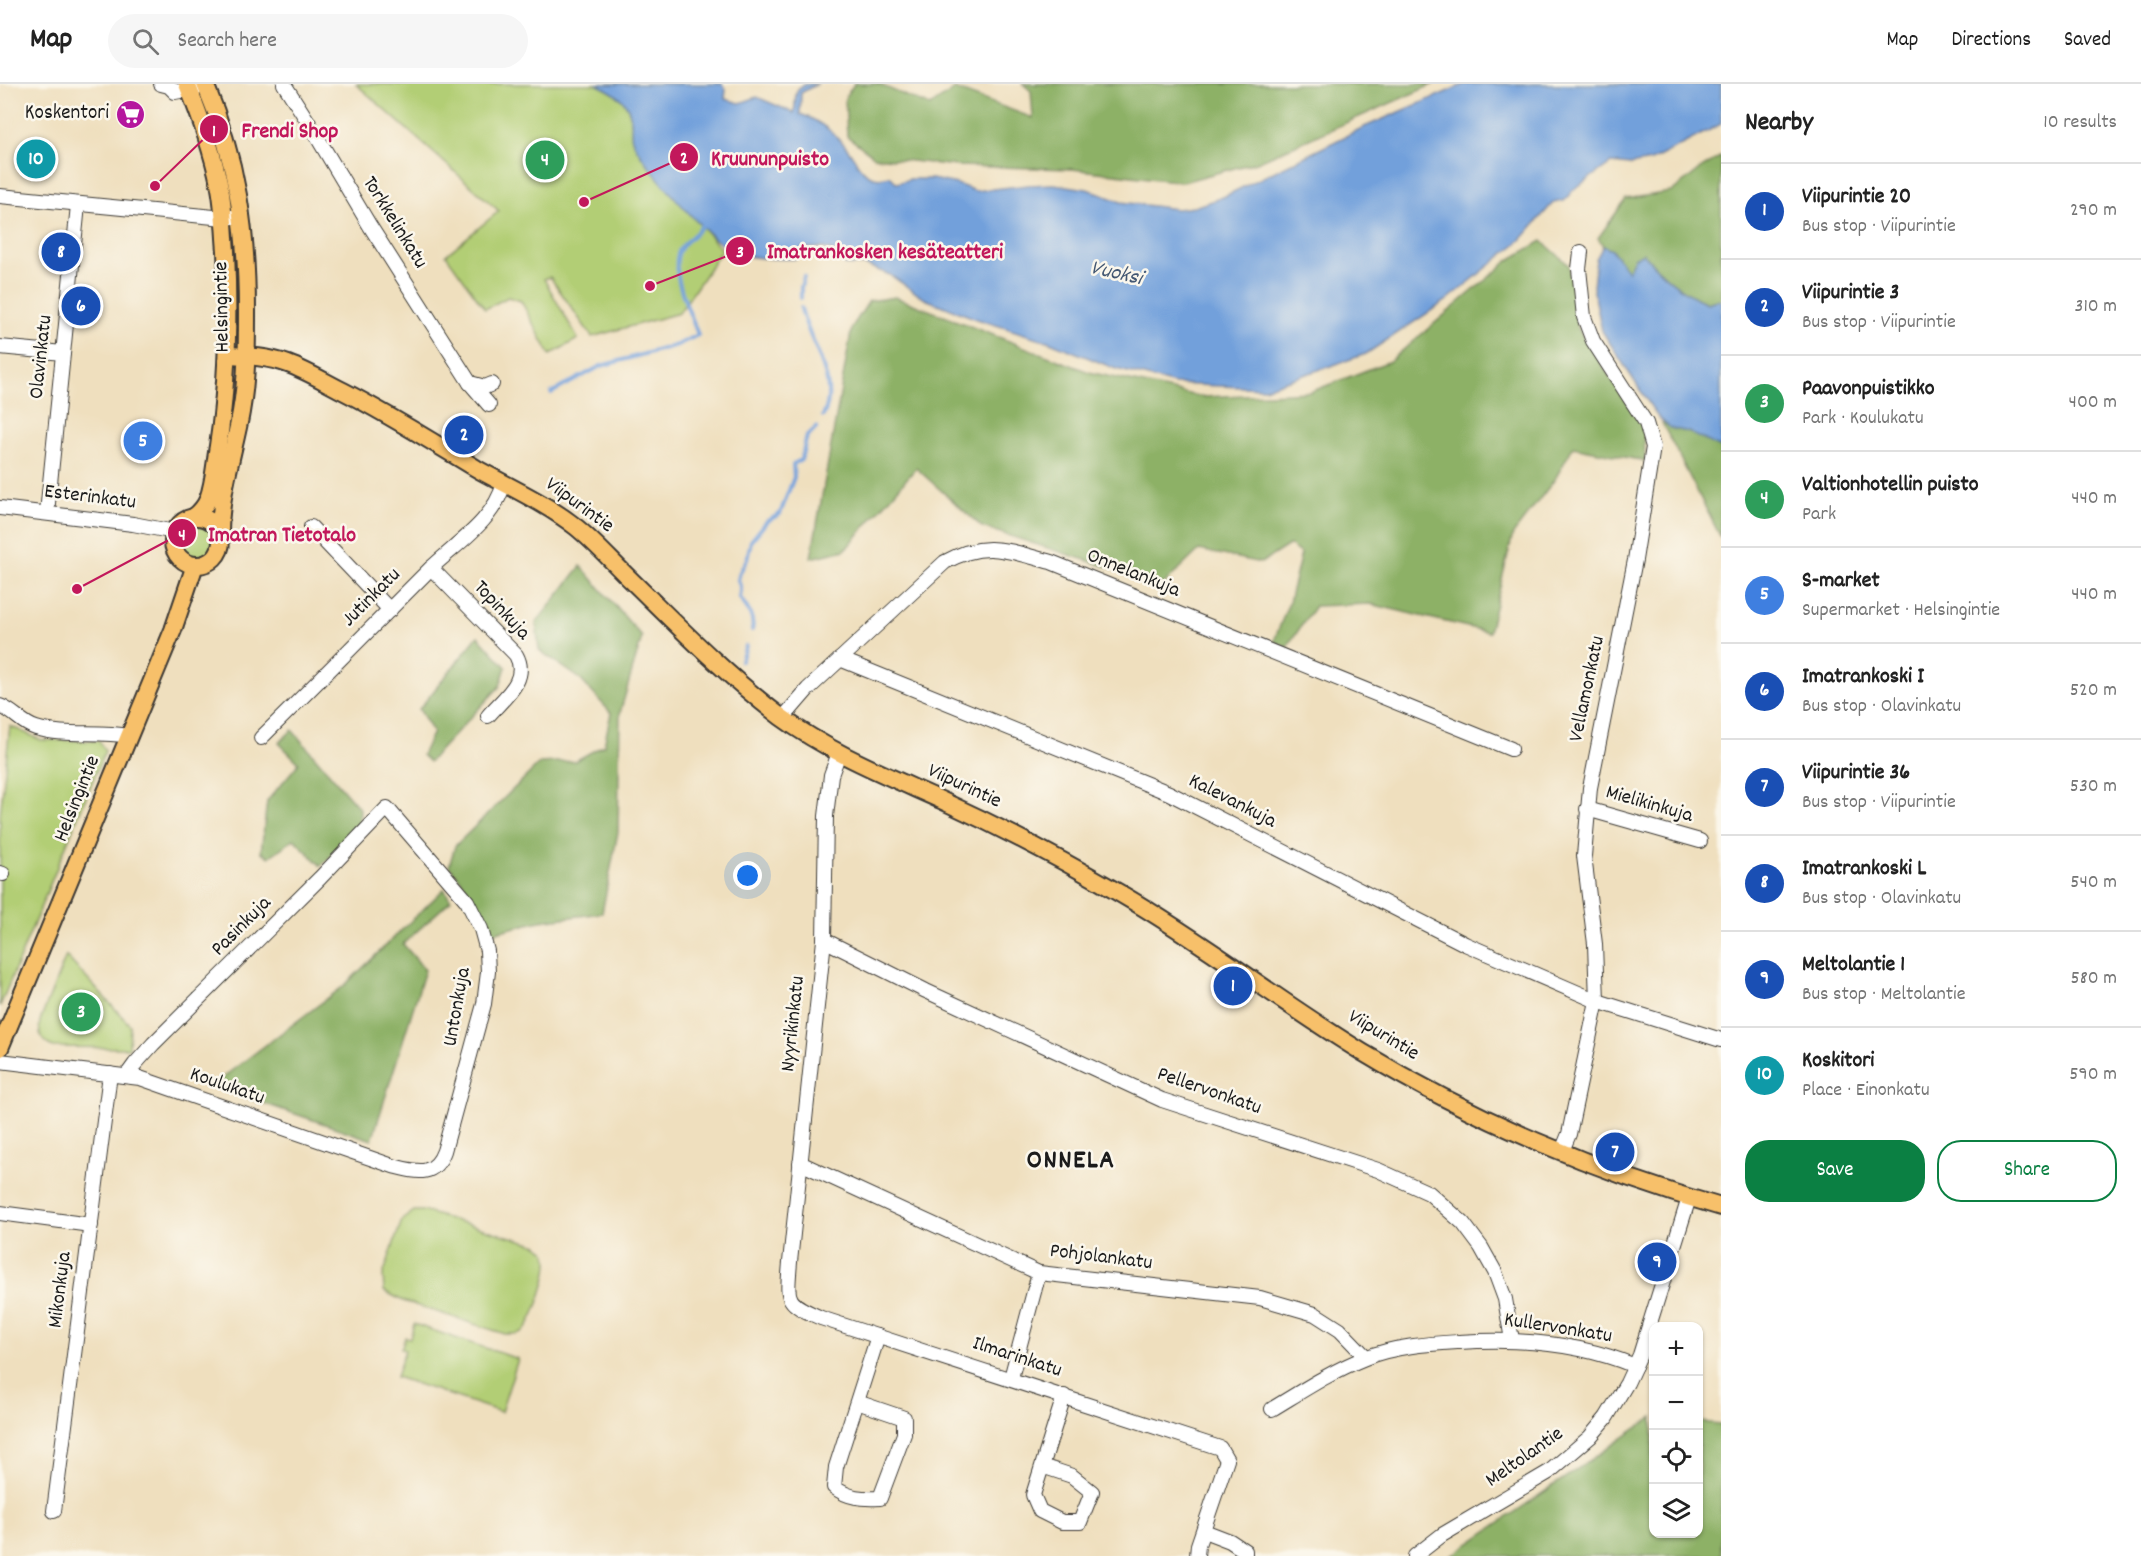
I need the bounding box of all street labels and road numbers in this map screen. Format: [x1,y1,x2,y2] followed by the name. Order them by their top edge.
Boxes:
[354,171,434,275] street label: Torkkelinkatu
[207,261,239,353] street label: Helsingintie
[23,313,61,401] street label: Olavinkatu
[538,471,620,541] street label: Viipurintie
[43,478,137,518] street label: Esterinkatu
[1082,542,1185,607] street label: Onnelankuja
[335,561,409,635] street label: Jutinkatu
[465,574,537,648] street label: Topinkuja
[1562,633,1614,745] street label: Vellamonkatu
[47,751,109,847] street label: Helsingintie
[922,757,1006,817] street label: Viipurintie
[1183,767,1282,837] street label: Kalevankuja
[1602,778,1697,832] street label: Mielikinkuja
[205,889,280,964] street label: Pasinkuja
[436,964,480,1049] street label: Untonkuja
[774,974,814,1074] street label: Nyyrikinkatu
[1342,1003,1424,1069] street label: Viipurintie
[186,1060,268,1114] street label: Koulukatu
[1153,1060,1265,1124] street label: Pellervonkatu
[1048,1237,1154,1279] street label: Pohjolankatu
[41,1249,81,1330] street label: Mikonkuja
[1502,1306,1614,1352] street label: Kullervonkatu
[968,1329,1066,1387] street label: Ilmarinkatu
[1480,1420,1570,1496] street label: Meltolantie

